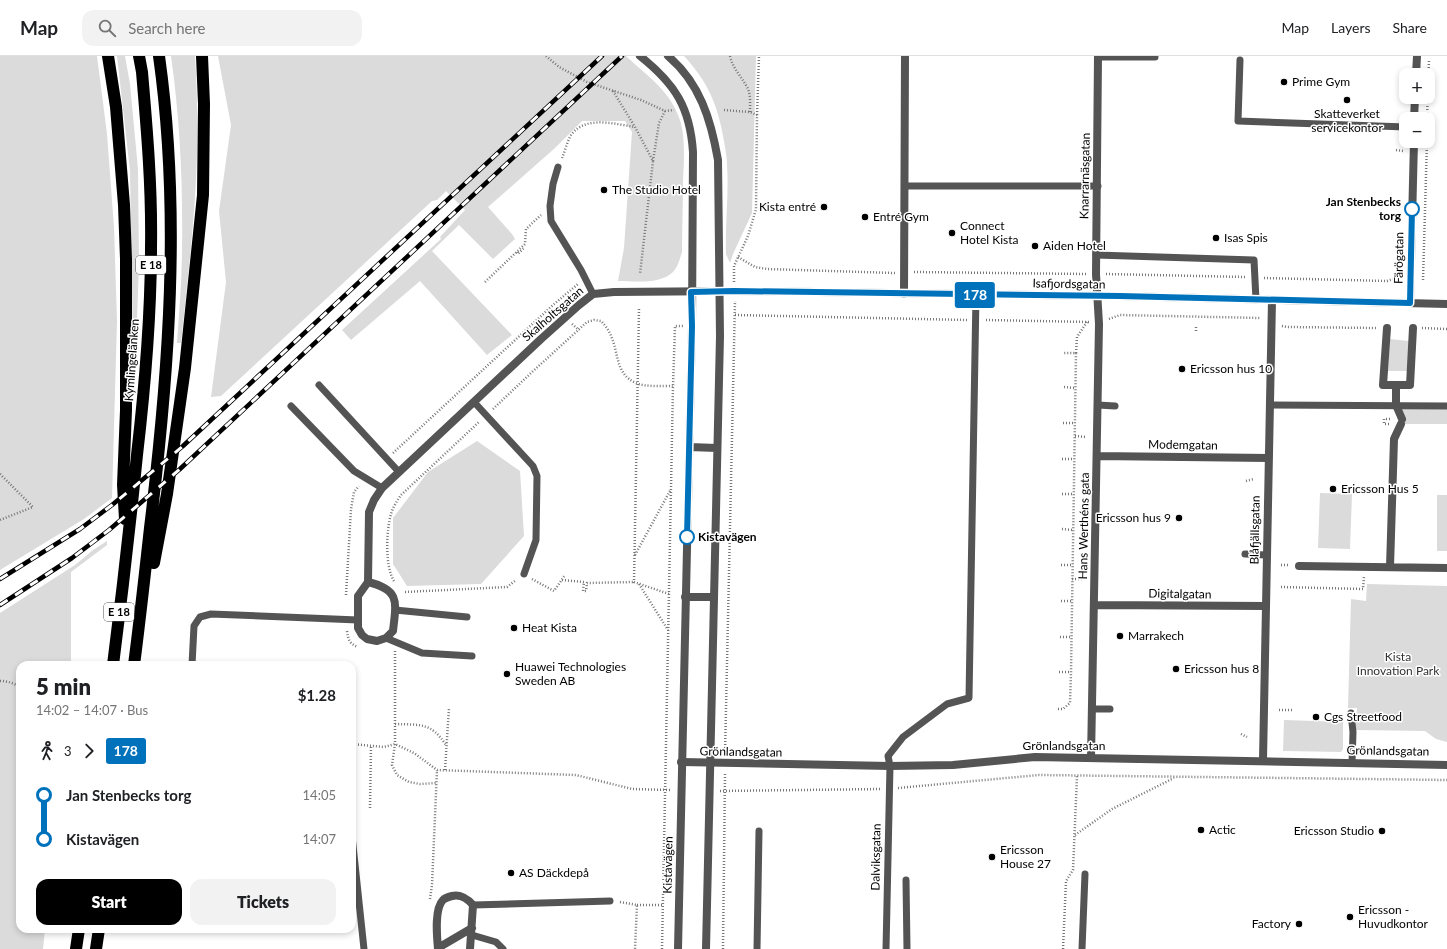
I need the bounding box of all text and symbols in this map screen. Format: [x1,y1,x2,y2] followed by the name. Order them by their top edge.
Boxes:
[82,10,362,46] search box
[20,16,58,39] text: Map
[96,17,118,39] icon: search
[128,19,206,37] text: Search here
[1281,19,1309,36] text: Map
[1331,19,1371,36] text: Layers
[1393,19,1427,36] text: Share
[1399,68,1435,148] map controls
[1399,68,1435,104] button: +
[1292,74,1350,89] place label: Prime Gym
[1279,77,1289,87] marker: Prime Gym
[1342,95,1352,105] marker: Skatteverket servicekontor
[1311,106,1383,135] place label: Skatteverket servicekontor
[1399,112,1435,148] button: −
[1076,133,1093,219] street label: Knarrarnäsgatan
[612,182,701,197] place label: The Studio Hotel
[599,185,609,195] marker: The Studio Hotel
[1326,194,1402,223] place label: Jan Stenbecks torg
[759,199,816,214] place label: Kista entré
[1404,201,1420,217] marker: Jan Stenbecks torg
[819,202,829,212] marker: Kista entré
[873,209,929,224] place label: Entré Gym
[860,212,870,222] marker: Entré Gym
[960,218,1019,247] place label: Connect Hotel Kista
[947,228,957,238] marker: Connect Hotel Kista
[1224,230,1268,245] place label: Isas Spis
[1391,232,1406,284] street label: Färögatan
[1211,233,1221,243] marker: Isas Spis
[1043,238,1106,253] place label: Aiden Hotel
[1030,241,1040,251] marker: Aiden Hotel
[136,256,166,274] road number: E 18
[1032,275,1106,292] street label: Isafjordsgatan
[952,282,998,308] line badge: 178
[519,283,586,344] street label: Skalholtsgatan
[963,286,987,303] text: 178
[121,318,142,402] street label: Kymlingelänken
[1190,361,1272,376] place label: Ericsson hus 10
[1177,364,1187,374] marker: Ericsson hus 10
[1148,436,1218,453] street label: Modemgatan
[1075,472,1092,580] street label: Hans Werthéns gata
[1341,481,1419,496] place label: Ericsson Hus 5
[1328,484,1338,494] marker: Ericsson Hus 5
[1246,495,1263,565] street label: Blåfjällsgatan
[1096,510,1171,525] place label: Ericsson hus 9
[1174,513,1184,523] marker: Ericsson hus 9
[679,529,695,545] marker: Kistavägen
[698,529,757,544] place label: Kistavägen
[1148,585,1212,602] street label: Digitalgatan
[104,603,134,621] road number: E 18
[522,620,577,635] place label: Heat Kista
[509,623,519,633] marker: Heat Kista
[1128,628,1184,643] place label: Marrakech
[1115,631,1125,641] marker: Marrakech
[1357,649,1440,678] park label: Kista Innovation Park
[515,659,626,688] place label: Huawei Technologies Sweden AB
[1184,661,1259,676] place label: Ericsson hus 8
[1171,664,1181,674] marker: Ericsson hus 8
[502,669,512,679] marker: Huawei Technologies Sweden AB
[36,673,91,700] text: 5 min
[298,686,336,704] text: $1.28
[36,702,148,718] text: 14:02 – 14:07 · Bus
[1324,709,1402,724] place label: Cgs Streetfood
[1311,712,1321,722] marker: Cgs Streetfood
[1023,738,1105,753] street label: Grönlandsgatan
[36,740,58,762] icon: walk
[78,740,100,762] icon: forward
[114,742,138,759] text: 178
[1347,742,1430,759] street label: Grönlandsgatan
[64,743,72,759] text: 3
[700,743,783,760] street label: Grönlandsgatan
[66,786,191,804] text: Jan Stenbecks torg
[303,787,336,803] text: 14:05
[1209,822,1236,837] place label: Actic
[867,823,884,891] street label: Dalviksgatan
[1294,823,1374,838] place label: Ericsson Studio
[1196,825,1206,835] marker: Actic
[1377,826,1387,836] marker: Ericsson Studio
[66,830,139,848] text: Kistavägen
[303,831,336,847] text: 14:07
[660,836,675,894] street label: Kistavägen
[1000,842,1051,871] place label: Ericsson House 27
[987,852,997,862] marker: Ericsson House 27
[519,865,589,880] place label: AS Däckdepå
[506,868,516,878] marker: AS Däckdepå
[36,879,182,925] button: Start
[190,879,336,925] button: Tickets
[1358,902,1429,931] place label: Ericsson - Huvudkontor
[1345,912,1355,922] marker: Ericsson - Huvudkontor
[1252,916,1292,931] place label: Factory
[1294,919,1304,929] marker: Factory

